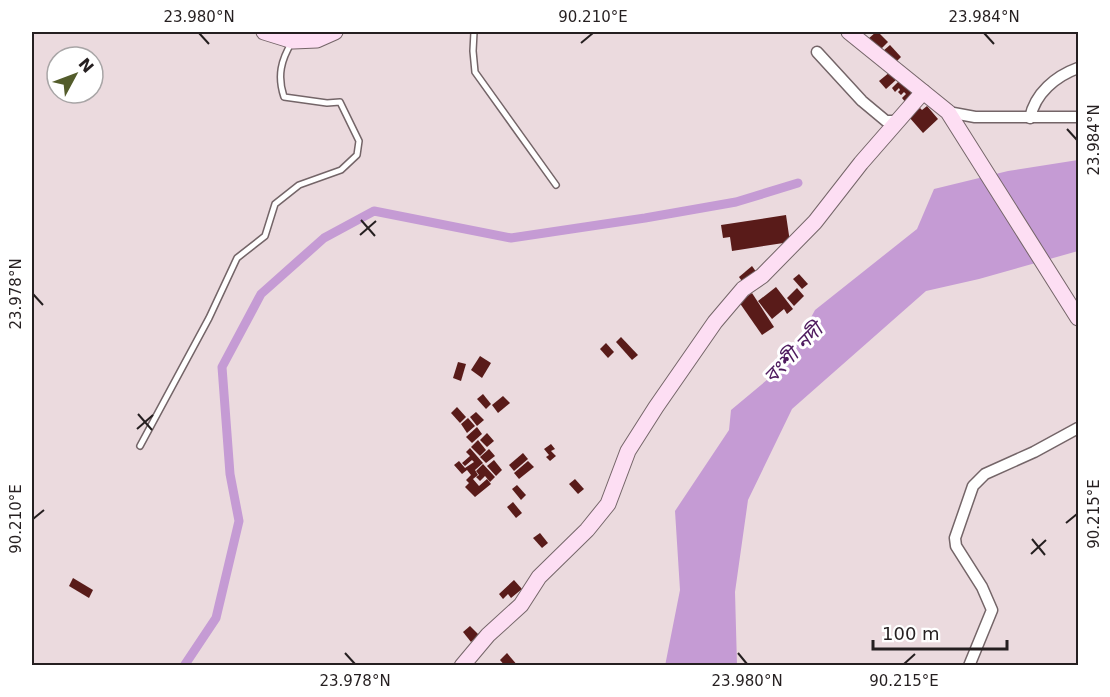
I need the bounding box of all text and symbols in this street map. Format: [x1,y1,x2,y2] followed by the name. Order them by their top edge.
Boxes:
[163,8,235,26] text: 23.980°N
[558,8,628,26] text: 90.210°E
[948,8,1020,26] text: 23.984°N
[45,45,105,105] north arrow
[74,54,98,77] text: N
[1085,104,1103,176] text: 23.984°N
[7,258,25,330] text: 23.978°N
[759,315,830,388] water label: বংশী নদী
[1085,479,1103,549] text: 90.215°E
[7,484,25,554] text: 90.210°E
[873,613,1006,651] scale bar
[882,623,940,644] text: 100 m
[319,672,391,690] text: 23.978°N
[711,672,783,690] text: 23.980°N
[869,672,939,690] text: 90.215°E

